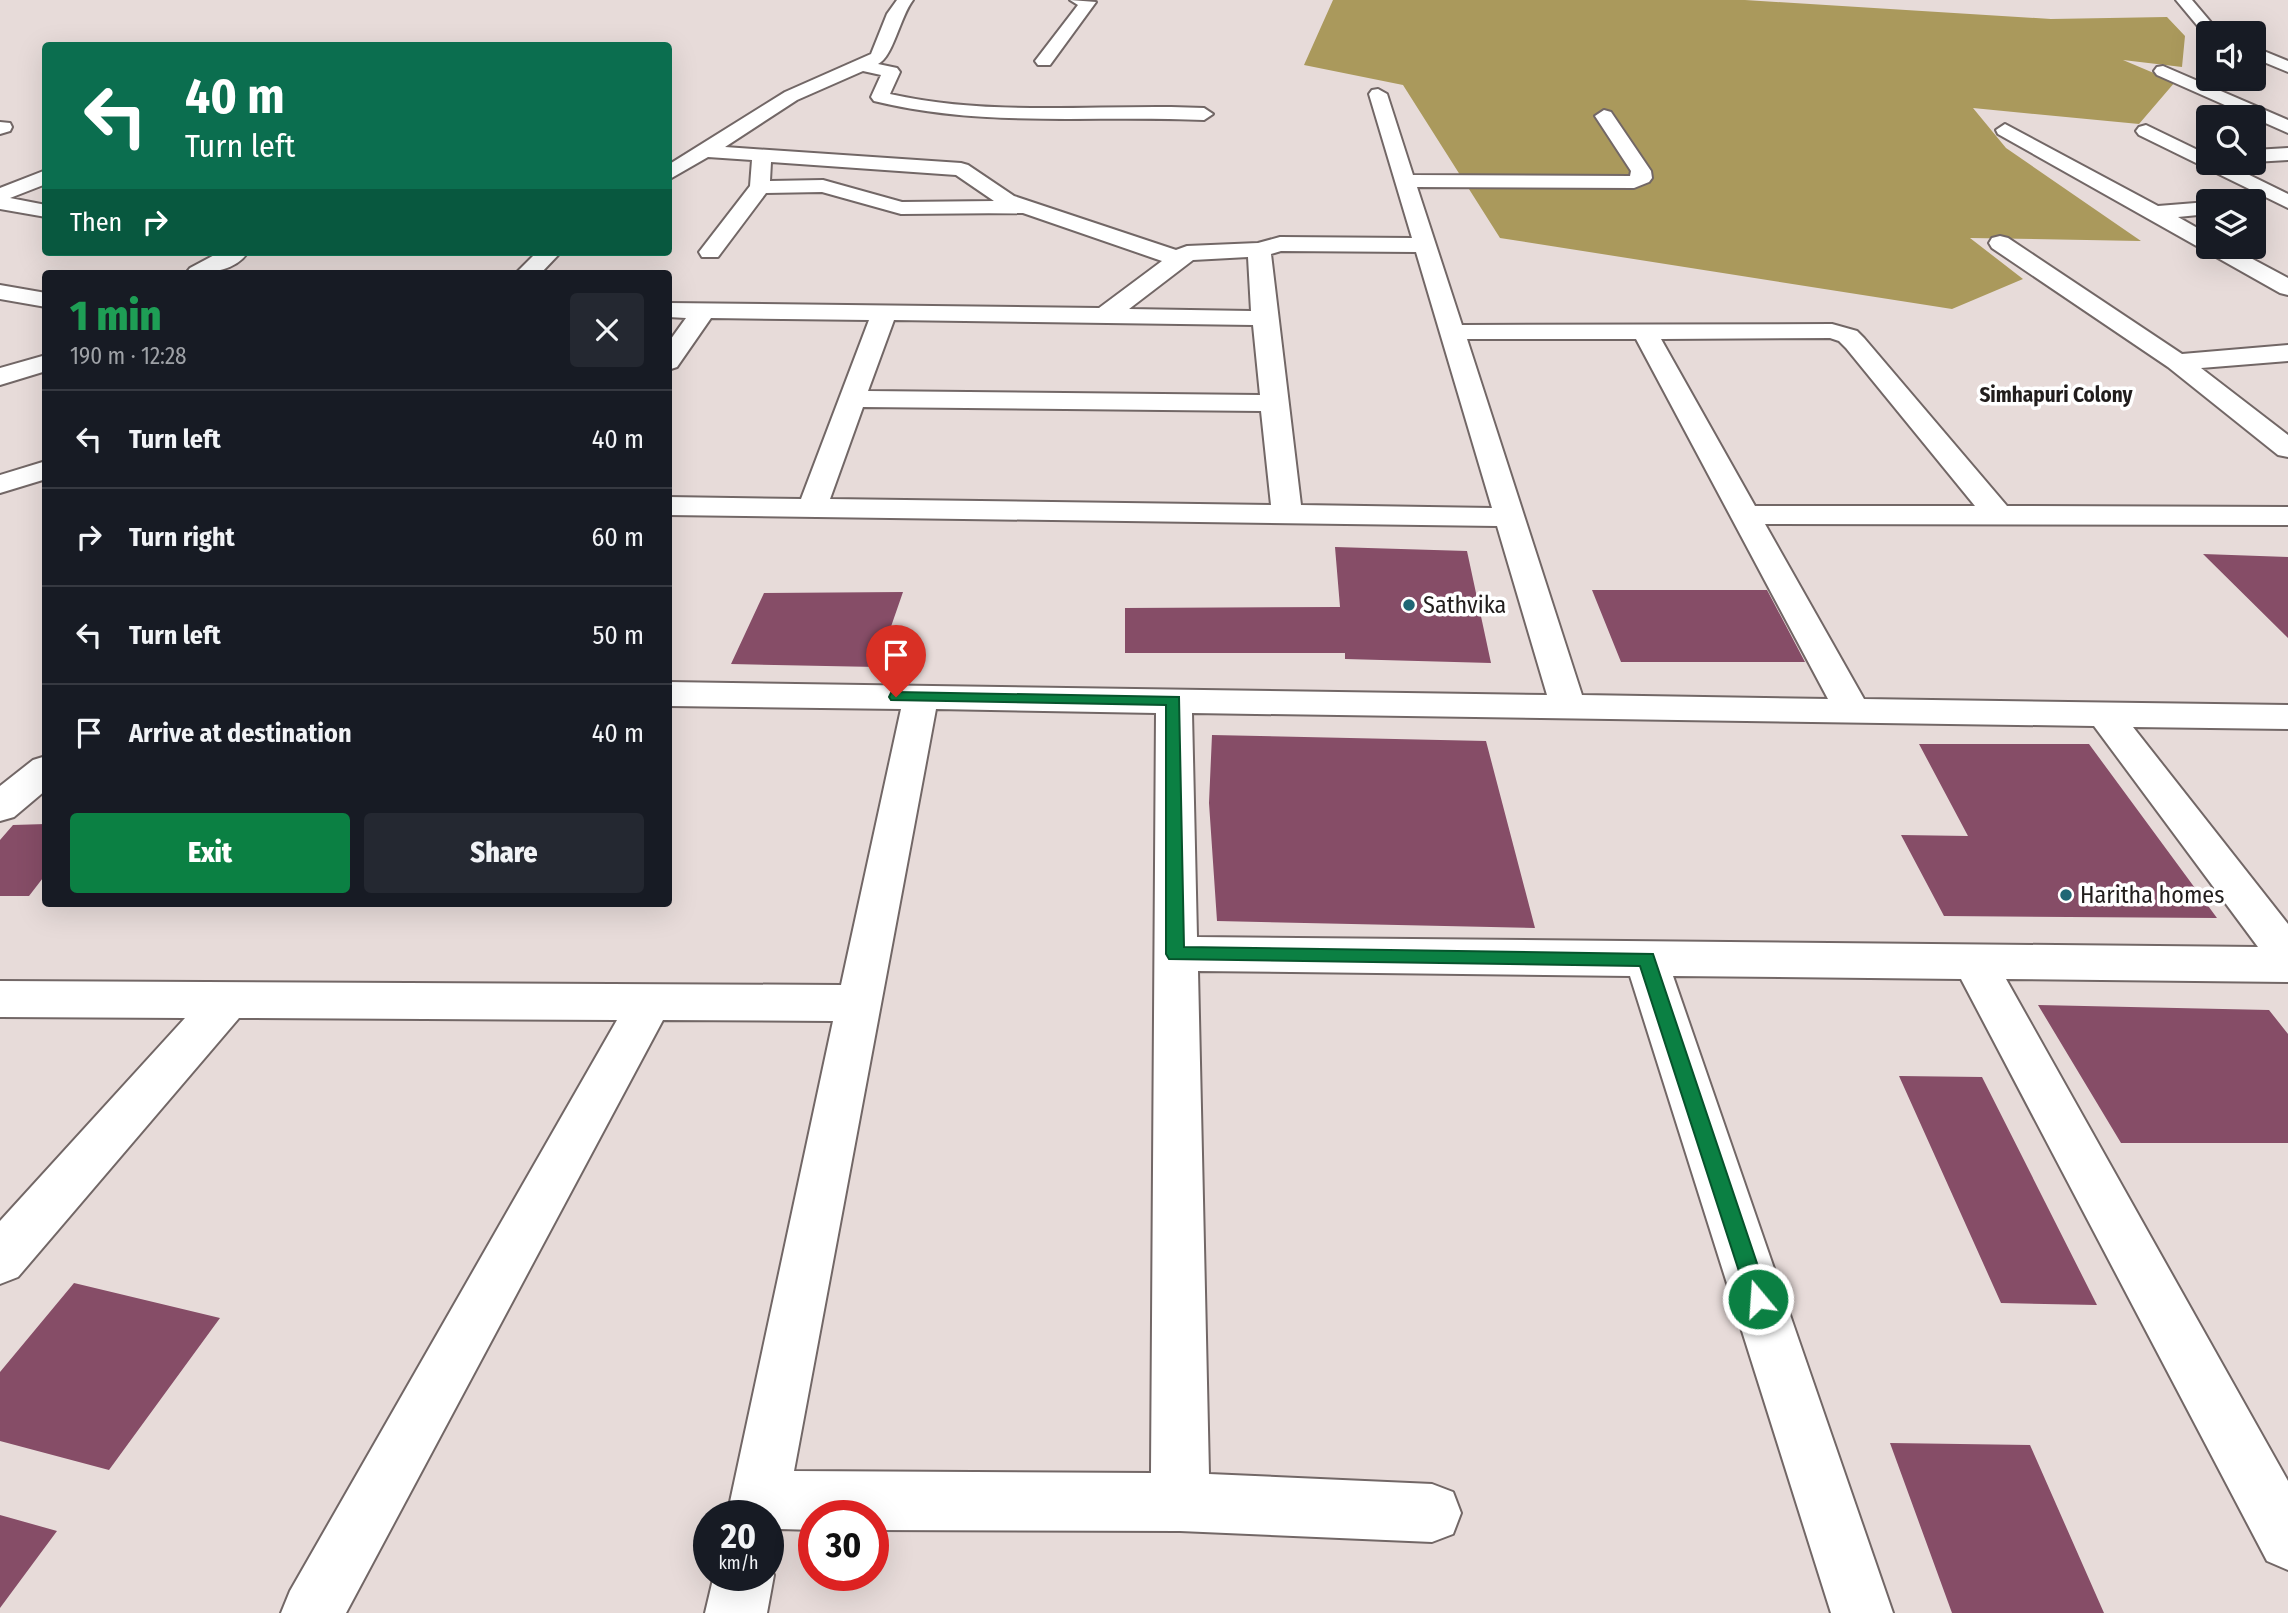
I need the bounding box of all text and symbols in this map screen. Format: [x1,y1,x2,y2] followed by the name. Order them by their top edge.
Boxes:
[2196,21,2266,259] map controls
[2196,21,2266,91] button: sound
[185,67,285,126] text: 40 m
[70,70,161,161] icon: left
[2196,105,2266,175] button: search
[185,127,295,165] text: Turn left
[2196,189,2266,259] button: layers
[136,203,174,241] icon: right
[70,207,122,238] text: Then
[70,291,161,341] text: 1 min
[570,293,644,367] button: close
[70,342,187,370] text: 190 m · 12:28
[1979,382,2134,408] district label: Simhapuri Colony
[70,420,108,458] icon: left
[129,424,221,455] text: Turn left
[592,424,644,455] text: 40 m
[70,518,108,556] icon: right
[129,522,235,553] text: Turn right
[591,522,644,553] text: 60 m
[1423,591,1506,619] place label: Sathvika
[1401,597,1417,613] marker: Sathvika
[70,616,108,654] icon: left
[129,620,221,651] text: Turn left
[592,620,644,651] text: 50 m
[866,625,926,697] pin
[877,636,915,674] icon: arrive
[70,714,108,752] icon: arrive
[129,718,352,749] text: Arrive at destination
[592,718,644,749] text: 40 m
[70,813,350,893] button: Exit
[364,813,644,893] button: Share
[2080,881,2224,909] place label: Haritha homes
[2058,887,2074,903] marker: Haritha homes
[1721,1262,1795,1336] position arrow
[798,1500,889,1591] speed limit sign: 30
[721,1515,756,1557] text: 20
[718,1552,759,1574] text: km/h

